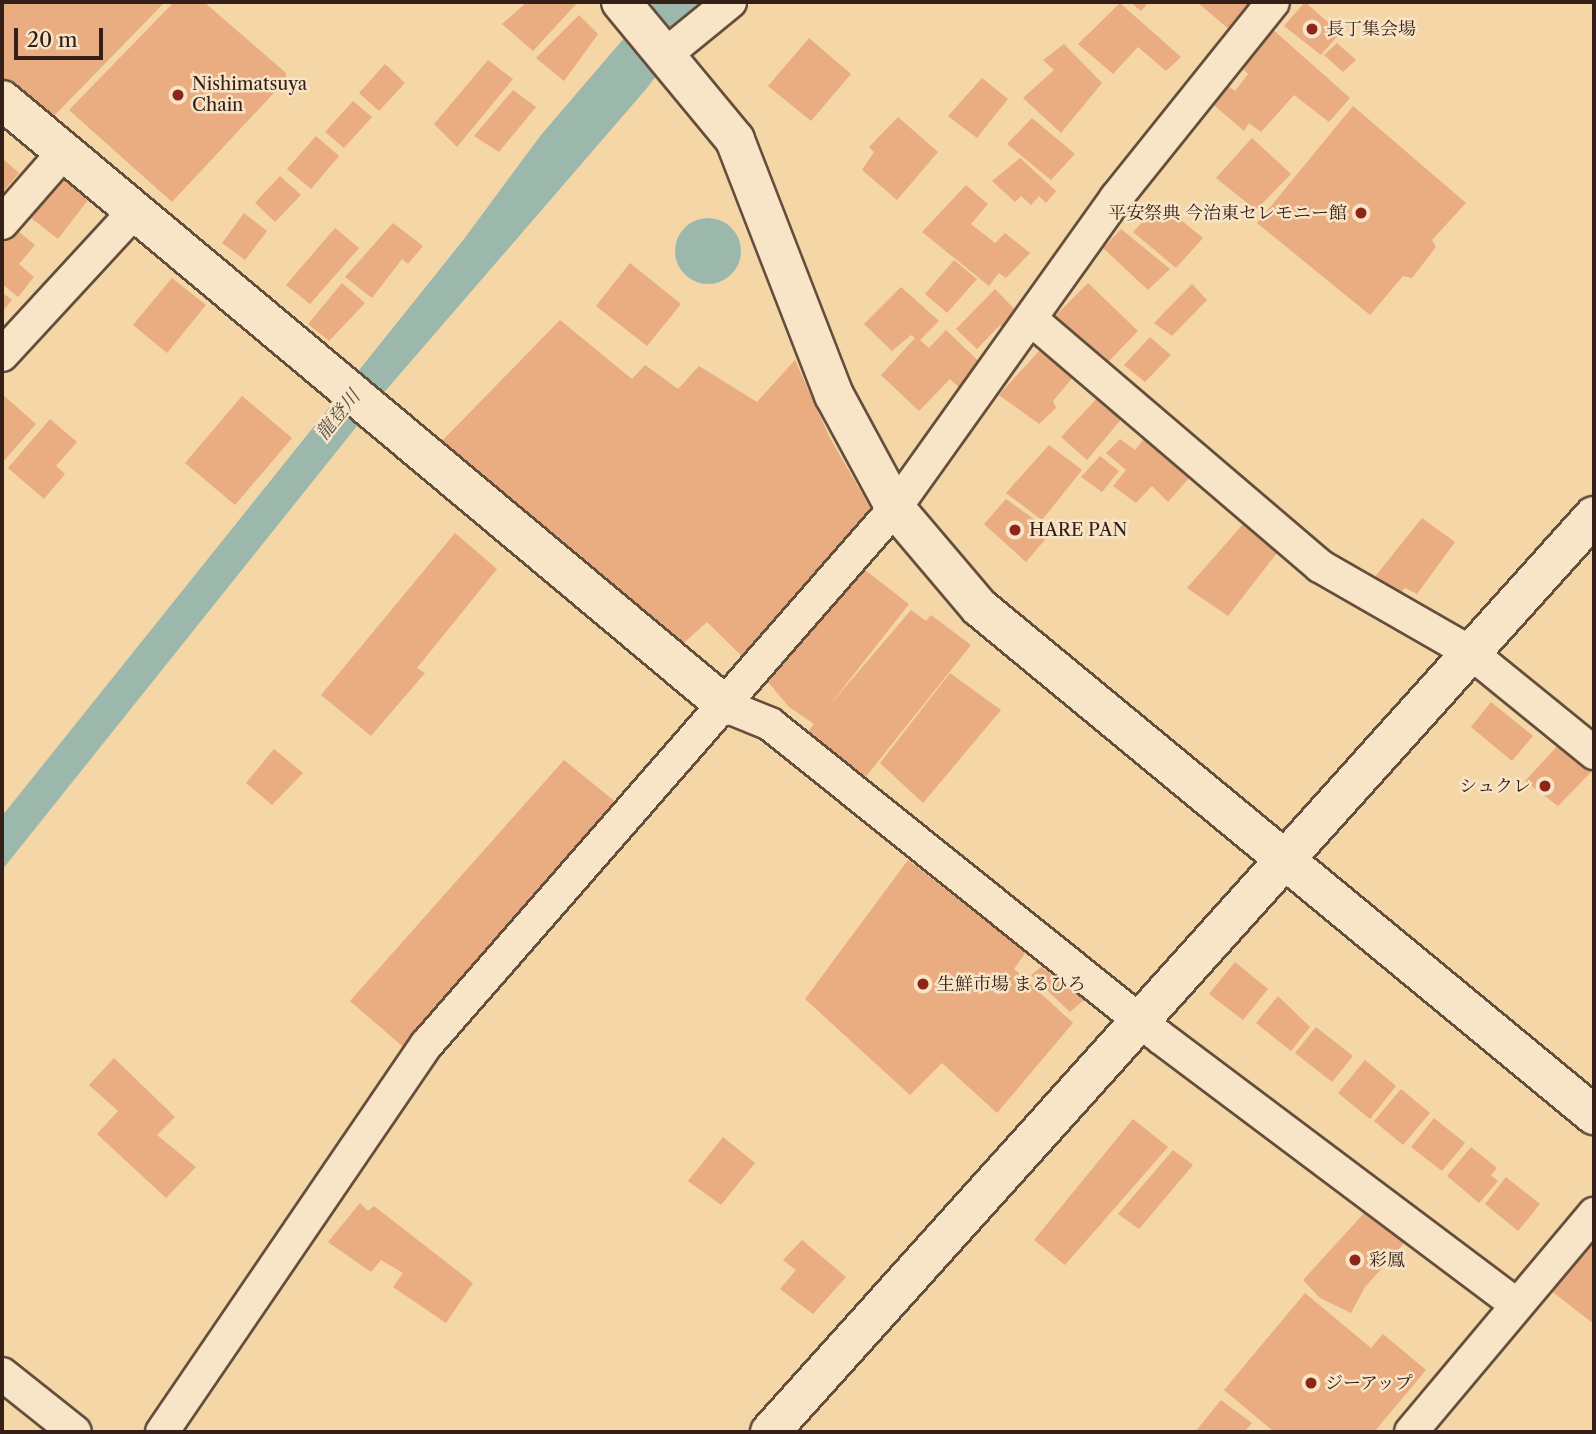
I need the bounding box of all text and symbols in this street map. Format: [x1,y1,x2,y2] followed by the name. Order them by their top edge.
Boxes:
[18,14,107,58] scale bar
[1326,18,1416,40] place label: 長丁集会場
[1304,21,1320,37] marker: 長丁集会場
[27,27,78,52] text: 20 m
[192,74,307,116] place label: Nishimatsuya Chain
[170,87,186,103] marker: Nishimatsuya Chain
[1108,202,1347,224] place label: 平安祭典 今治東セレモニー館
[1353,205,1369,221] marker: 平安祭典 今治東セレモニー館
[311,386,365,444] water label: 龍登川
[1029,519,1127,541] place label: HARE PAN
[1007,522,1023,538] marker: HARE PAN
[1459,775,1531,797] place label: シュクレ
[1537,778,1553,794] marker: シュクレ
[937,973,1086,995] place label: 生鮮市場 まるひろ
[915,976,931,992] marker: 生鮮市場 まるひろ
[1369,1249,1405,1271] place label: 彩鳳
[1347,1252,1363,1268] marker: 彩鳳
[1325,1372,1415,1394] place label: ジーアップ
[1303,1375,1319,1391] marker: ジーアップ

